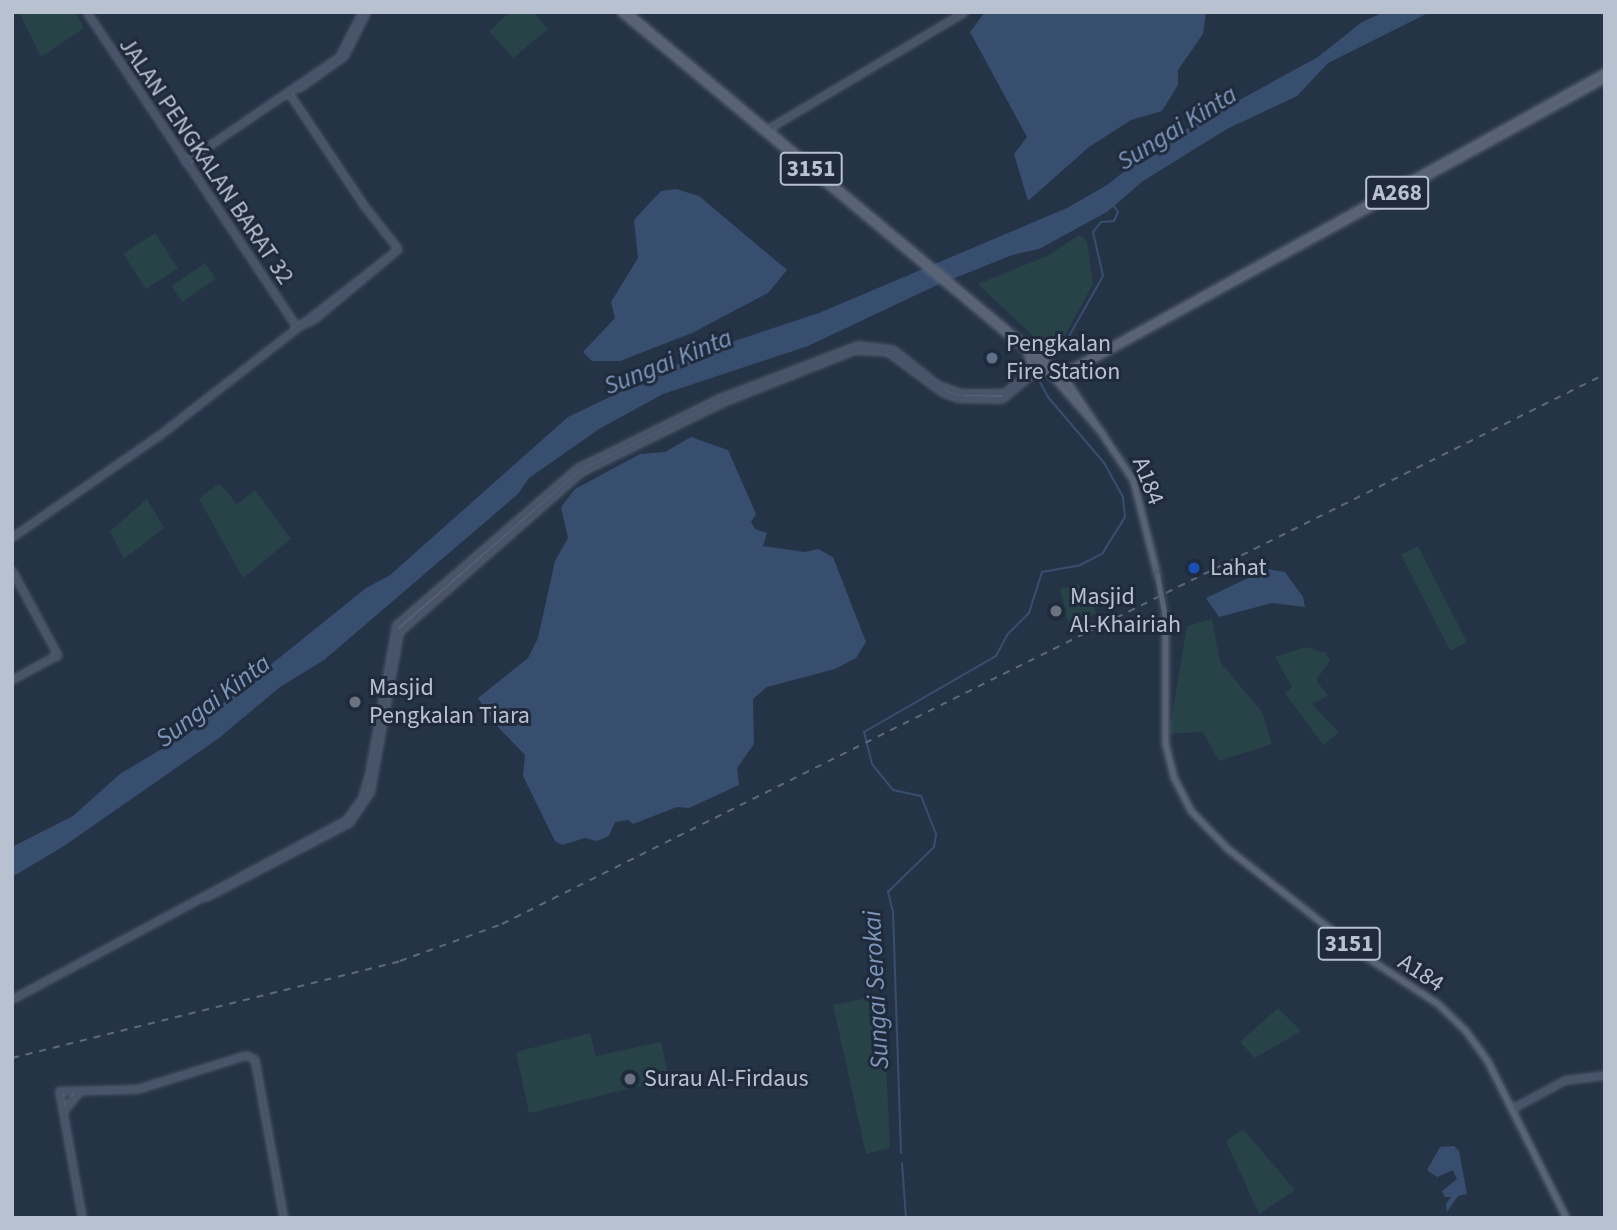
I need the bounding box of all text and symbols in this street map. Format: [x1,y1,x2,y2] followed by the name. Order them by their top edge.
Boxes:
[112,32,300,290] street label: JALAN PENGKALAN BARAT 32
[1111,79,1243,177] water label: Sungai Kinta
[780,150,842,188] road number: 3151
[1364,174,1430,212] road number: A268
[599,322,737,402] water label: Sungai Kinta
[1006,330,1120,386] place label: Pengkalan Fire Station
[984,350,1000,366] marker: Pengkalan Fire Station
[1126,453,1170,509] street label: A184
[1210,554,1267,582] place label: Lahat
[1184,558,1204,578] marker: Lahat
[1070,583,1181,639] place label: Masjid Al-Khairiah
[1048,603,1064,619] marker: Masjid Al-Khairiah
[149,648,277,754] water label: Sungai Kinta
[369,674,530,730] place label: Masjid Pengkalan Tiara
[347,694,363,710] marker: Masjid Pengkalan Tiara
[856,910,896,1070] water label: Sungai Serokai
[1318,925,1380,964] road number: 3151
[1393,948,1449,998] street label: A184
[644,1065,809,1093] place label: Surau Al-Firdaus
[622,1071,638,1087] marker: Surau Al-Firdaus

